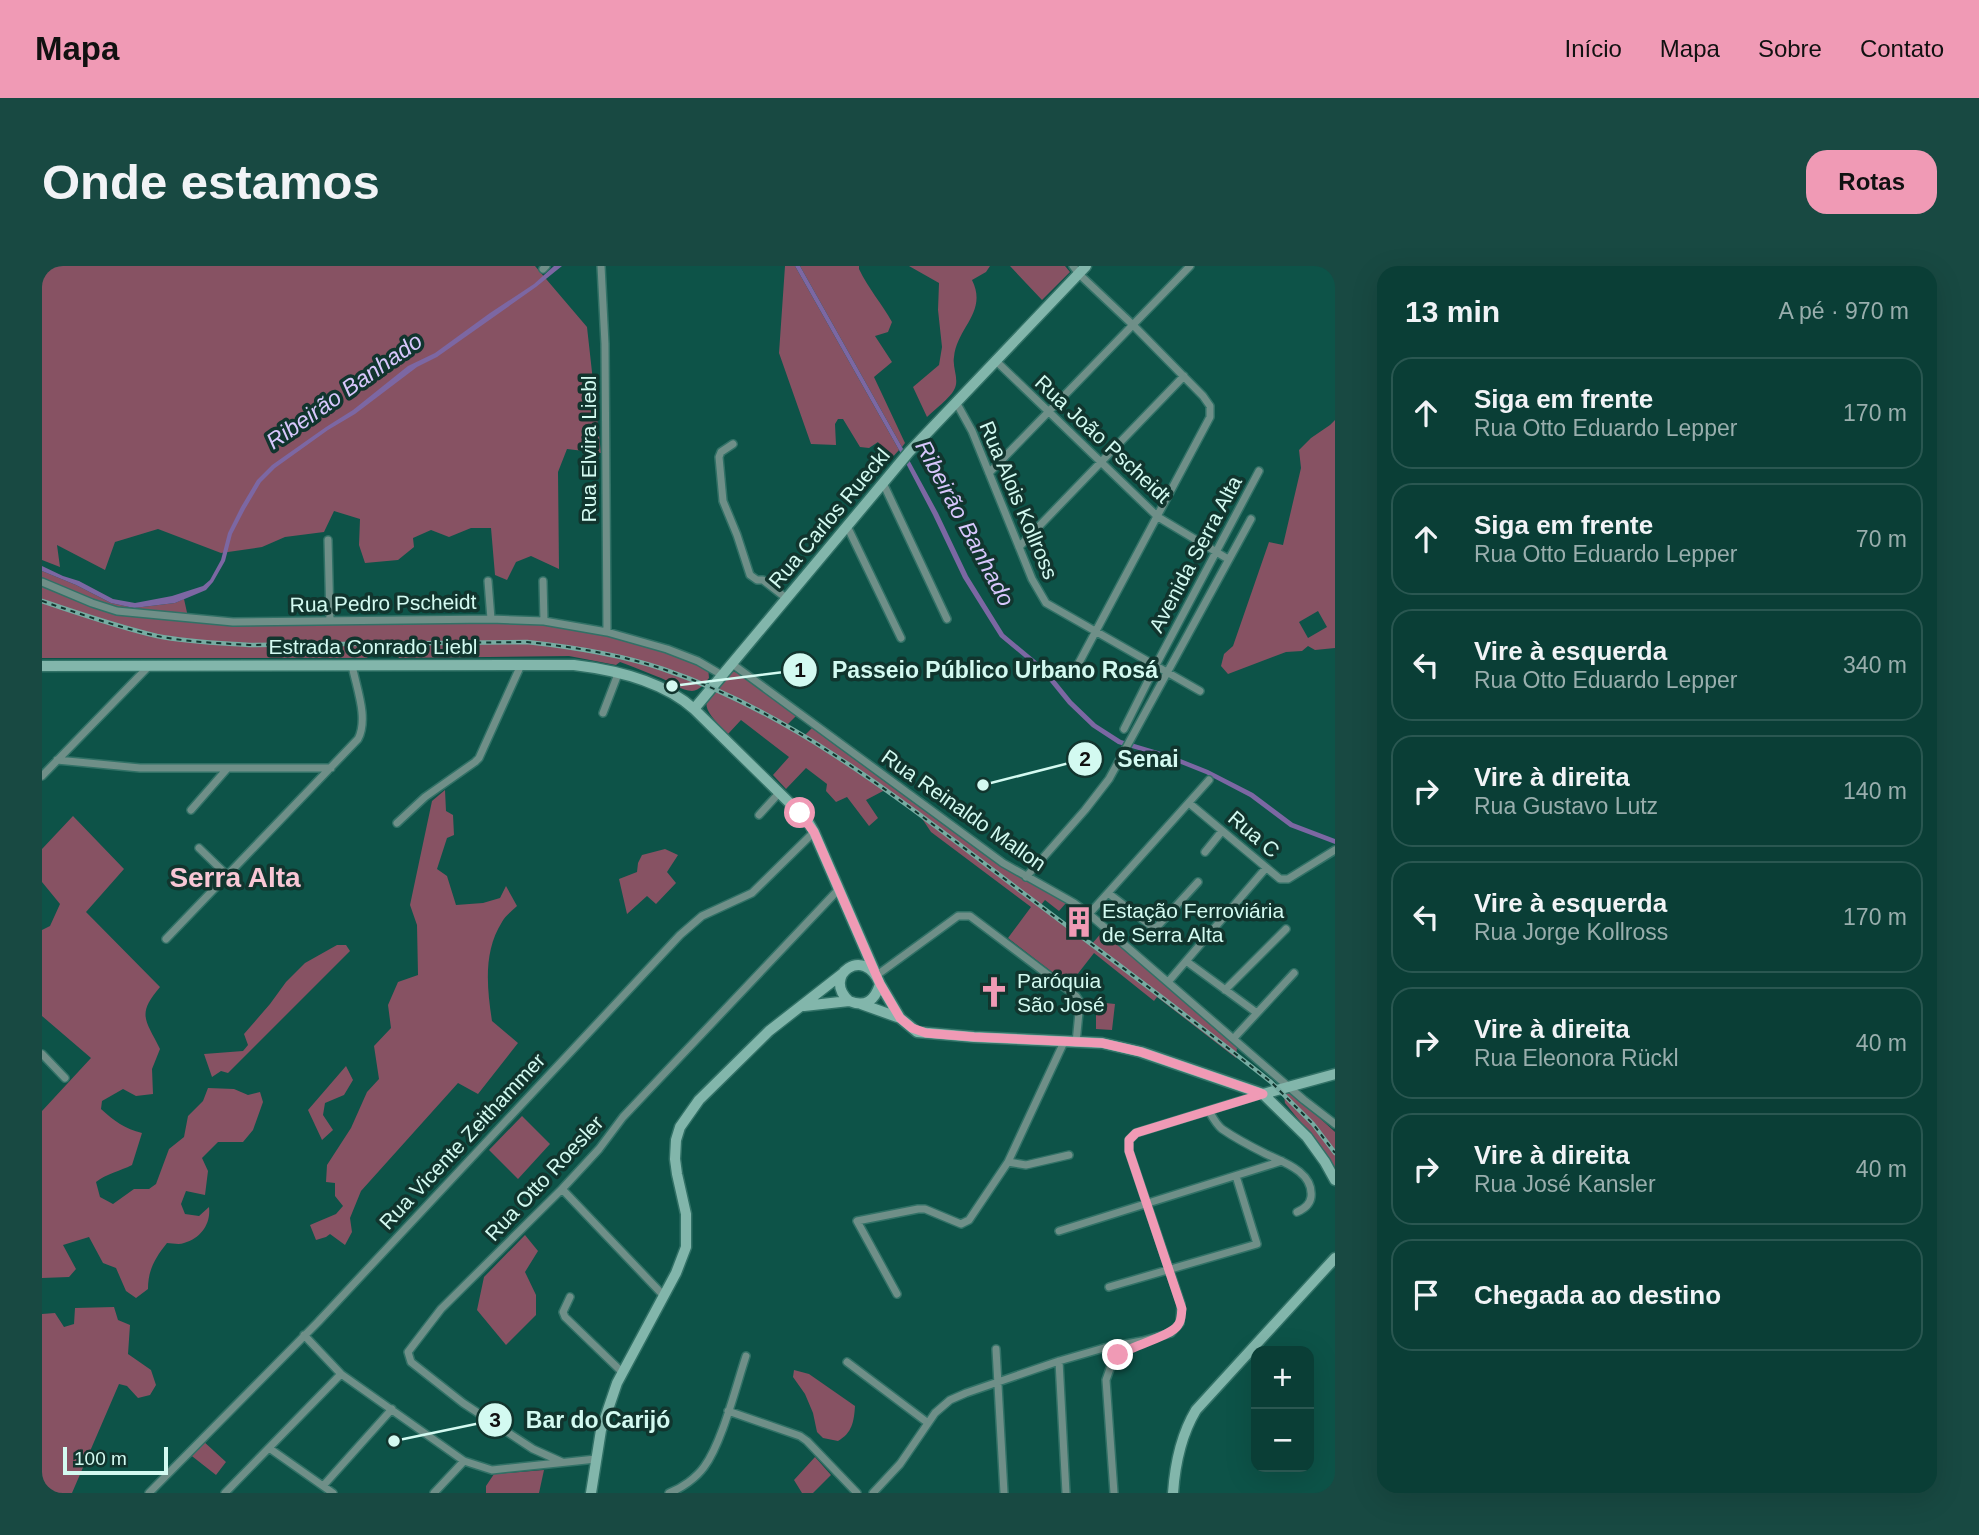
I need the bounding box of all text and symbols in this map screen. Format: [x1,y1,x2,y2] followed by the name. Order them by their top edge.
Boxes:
[35,30,119,67] text: Mapa
[1564,35,1622,62] text: Início
[1660,35,1720,62] text: Mapa
[1758,35,1822,62] text: Sobre
[1860,35,1944,62] text: Contato
[1806,150,1937,214] button: Rotas
[42,155,380,209] text: Onde estamos
[1405,295,1500,328] text: 13 min
[1779,298,1909,324] text: A pé · 970 m
[261,327,427,454] water label: Ribeirão Banhado
[1031,370,1175,508] street label: Rua João Pscheidt
[577,375,600,523] street label: Rua Elvira Liebl
[1474,384,1653,414] text: Siga em frente
[1407,394,1445,432] icon: ahead
[1843,400,1907,426] text: 170 m
[1474,415,1737,441] text: Rua Otto Eduardo Lepper
[975,418,1063,582] street label: Rua Alois Kollross
[910,436,1020,611] water label: Ribeirão Banhado
[764,444,894,592] street label: Rua Carlos Rueckl
[1144,472,1246,636] street label: Avenida Serra Alta
[1474,510,1653,540] text: Siga em frente
[1407,520,1445,558] icon: ahead
[1856,526,1907,552] text: 70 m
[1474,541,1737,567] text: Rua Otto Eduardo Lepper
[289,590,477,616] street label: Rua Pedro Pscheidt
[269,635,477,658] street label: Estrada Conrado Liebl
[1474,636,1667,666] text: Vire à esquerda
[1407,646,1445,684] icon: left
[783,648,1172,692] callout: Passeio Público Urbano Rosá
[1843,652,1907,678] text: 340 m
[832,657,1158,683] text: Passeio Público Urbano Rosá
[794,658,806,681] text: 1
[1474,667,1737,693] text: Rua Otto Eduardo Lepper
[1068,737,1192,781] callout: Senai
[878,745,1050,875] street label: Rua Reinaldo Mallon
[1117,746,1179,772] text: Senai
[1079,747,1091,770] text: 2
[1474,762,1630,792] text: Vire à direita
[1407,772,1445,810] icon: right
[1843,778,1907,804] text: 140 m
[1474,793,1658,819] text: Rua Gustavo Lutz
[784,797,815,828] route start
[1224,806,1284,862] street label: Rua C
[169,862,301,893] district label: Serra Alta
[1474,888,1667,918] text: Vire à esquerda
[1407,898,1445,936] icon: left
[1102,899,1284,946] place label: Estação Ferroviária de Serra Alta
[1843,904,1907,930] text: 170 m
[1062,905,1096,939] building icon: Estação Ferroviária de Serra Alta
[1474,919,1668,945] text: Rua Jorge Kollross
[1017,969,1105,1016] place label: Paróquia São José
[977,975,1011,1009] church icon: Paróquia São José
[1474,1014,1630,1044] text: Vire à direita
[1407,1024,1445,1062] icon: right
[1856,1030,1907,1056] text: 40 m
[1474,1045,1679,1071] text: Rua Eleonora Rückl
[375,1048,549,1234] street label: Rua Vicente Zeithammer
[480,1111,608,1245] street label: Rua Otto Roesler
[1474,1140,1630,1170] text: Vire à direita
[1407,1150,1445,1188] icon: right
[1856,1156,1907,1182] text: 40 m
[1474,1171,1656,1197] text: Rua José Kansler
[1407,1276,1445,1314] icon: arrive
[1474,1280,1721,1310] text: Chegada ao destino
[1102,1339,1133,1370] route end
[1251,1346,1314,1472] map controls
[1251,1346,1314,1409] button: +
[477,1398,685,1442] callout: Bar do Carijó
[526,1407,670,1433] text: Bar do Carijó
[489,1408,501,1431] text: 3
[1251,1409,1314,1472] button: −
[63,1444,168,1476] scale bar
[74,1448,127,1469] text: 100 m

